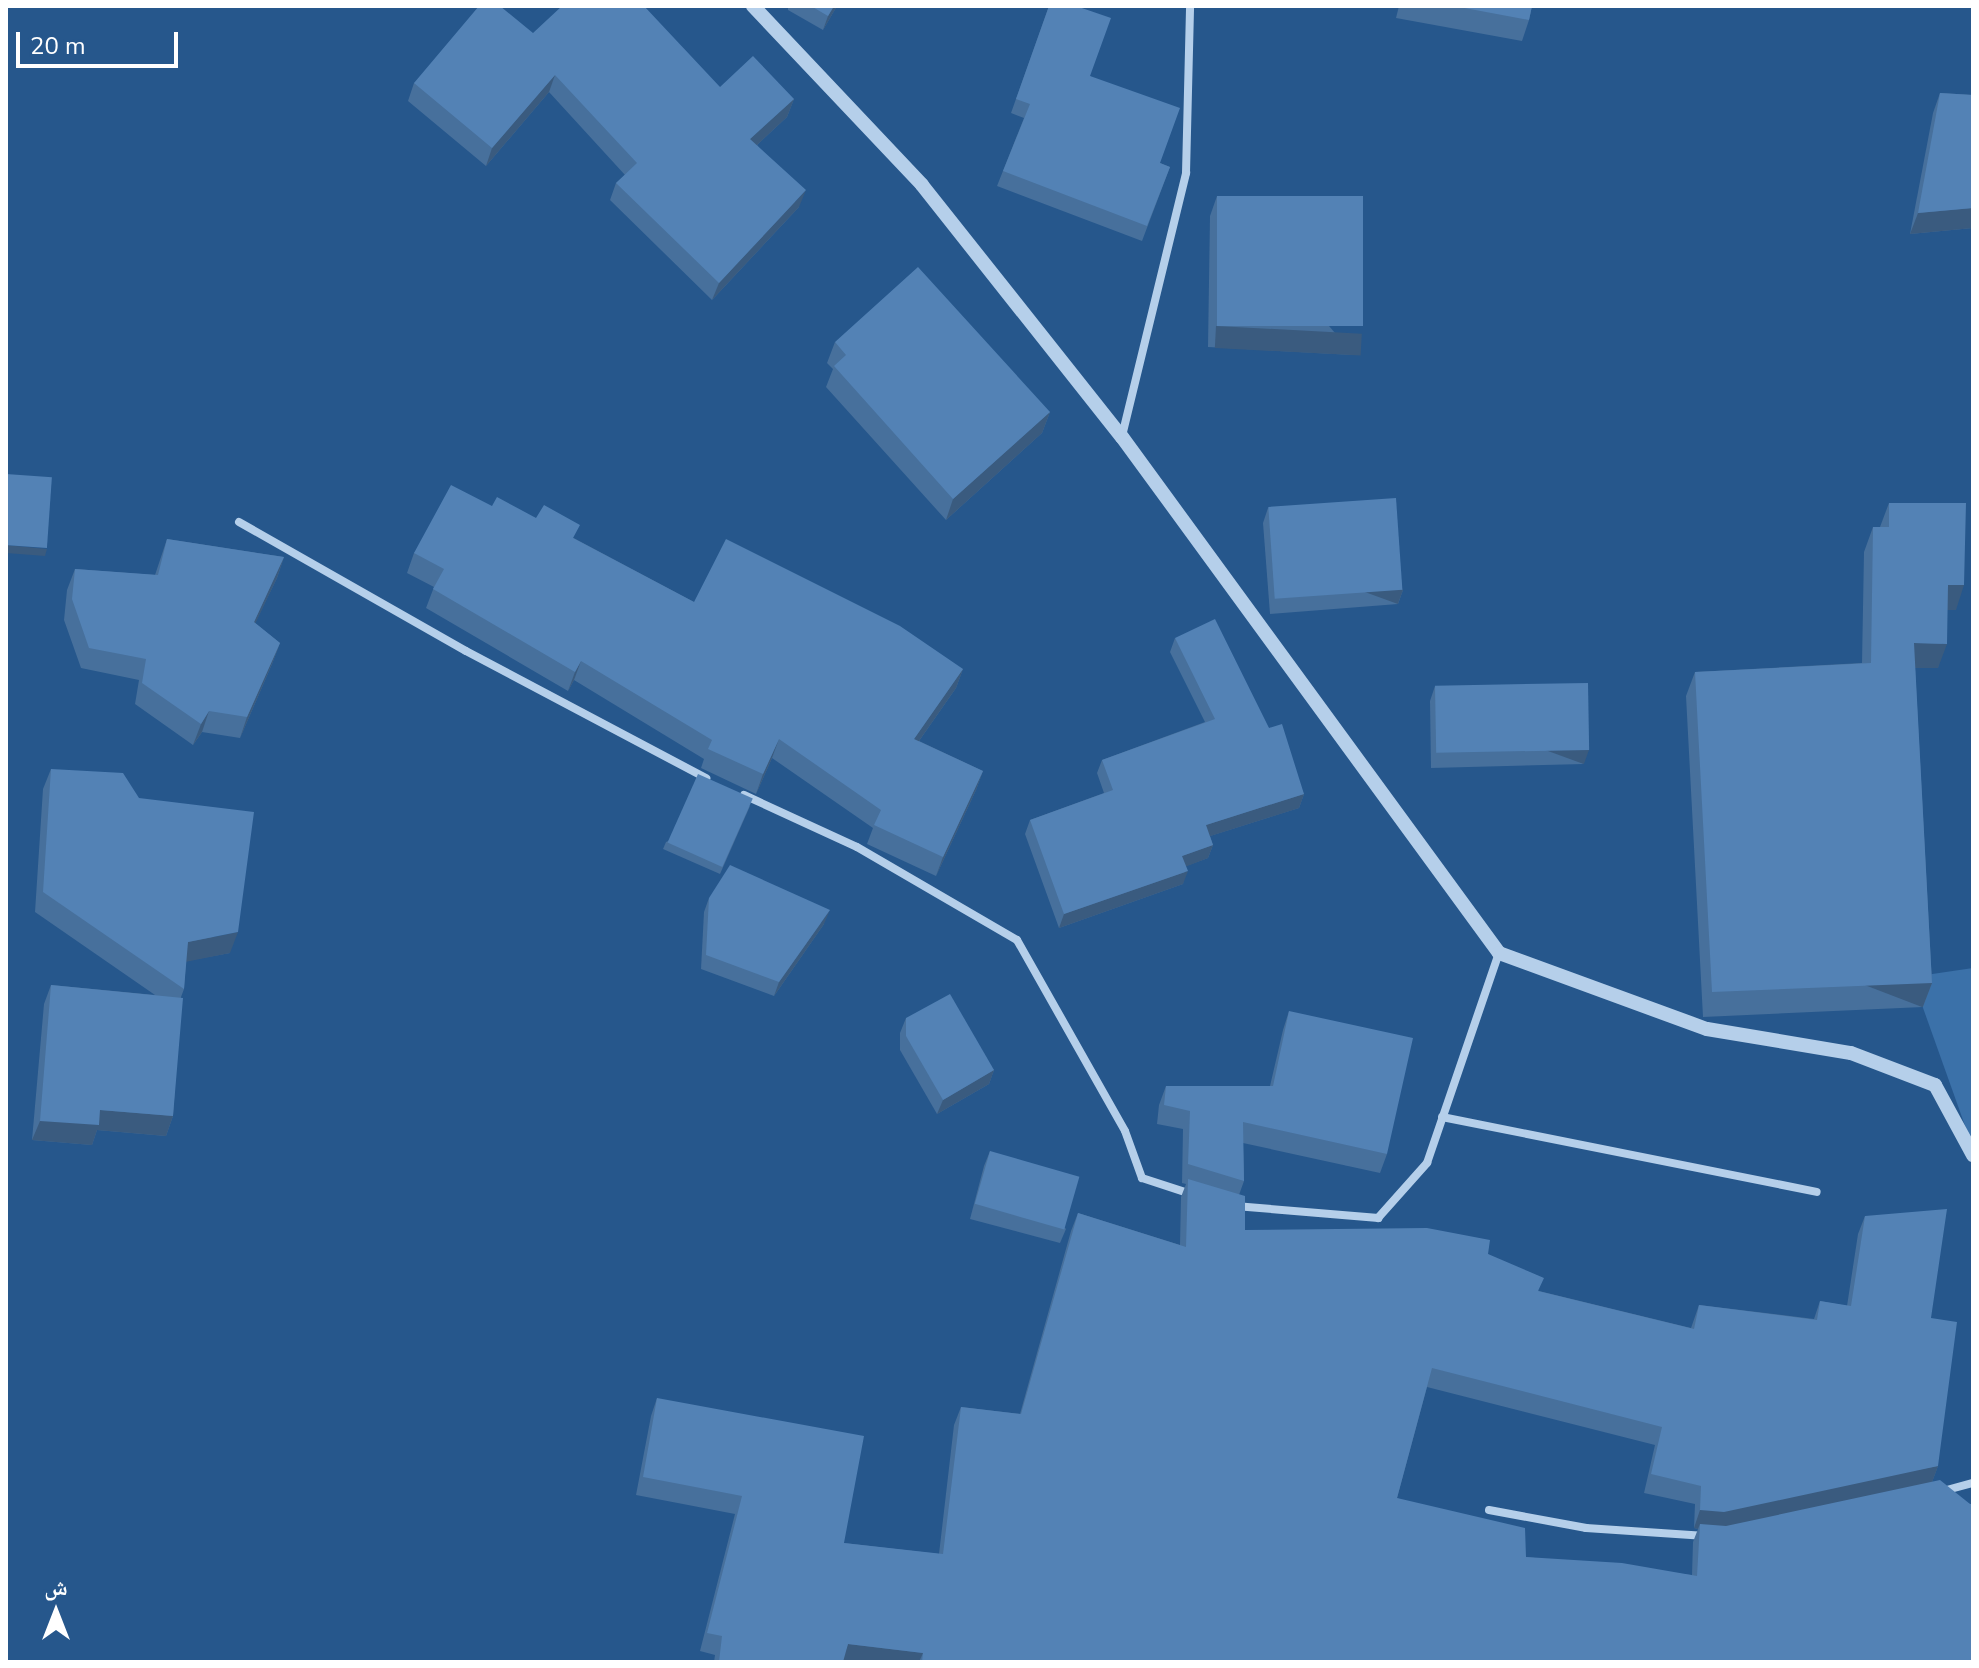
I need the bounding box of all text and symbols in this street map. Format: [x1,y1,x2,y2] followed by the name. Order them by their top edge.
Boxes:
[20,16,182,66] scale bar
[30,30,86,62] text: 20 m
[16,1572,96,1652] north arrow
[44,1573,68,1603] text: ش

